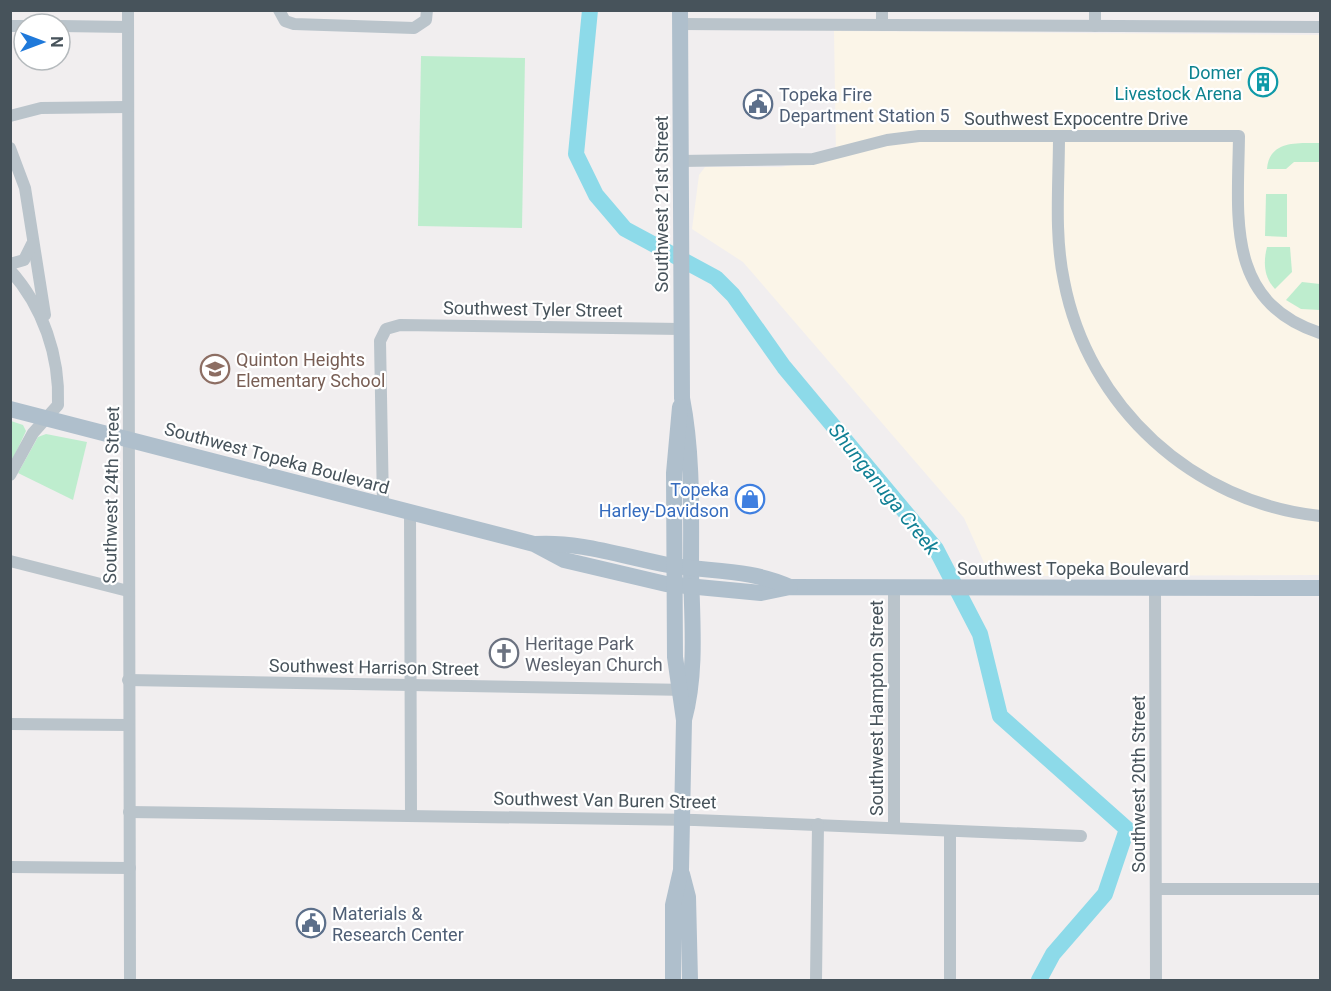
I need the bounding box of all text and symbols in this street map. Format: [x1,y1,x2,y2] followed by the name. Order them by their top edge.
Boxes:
[12,12,72,72] north arrow
[47,36,66,48] text: N
[1115,62,1242,104] place label: Domer Livestock Arena
[1247,66,1279,98] building icon: Domer Livestock Arena
[779,84,950,126] place label: Topeka Fire Department Station 5
[742,88,774,120] public building icon: Topeka Fire Department Station 5
[964,108,1188,129] street label: Southwest Expocentre Drive
[651,116,672,292] street label: Southwest 21st Street
[443,297,623,321] street label: Southwest Tyler Street
[236,349,385,391] place label: Quinton Heights Elementary School
[199,353,231,385] school or university icon: Quinton Heights Elementary School
[99,406,123,584] street label: Southwest 24th Street
[162,418,392,498] street label: Southwest Topeka Boulevard
[824,418,945,561] water label: Shunganuga Creek
[599,479,729,521] place label: Topeka Harley-Davidson
[734,483,766,515] shop icon: Topeka Harley-Davidson
[957,558,1189,579] street label: Southwest Topeka Boulevard
[866,600,887,816] street label: Southwest Hampton Street
[525,633,663,675] place label: Heritage Park Wesleyan Church
[488,637,520,669] church icon: Heritage Park Wesleyan Church
[269,655,479,679] street label: Southwest Harrison Street
[1128,695,1149,873] street label: Southwest 20th Street
[493,788,717,812] street label: Southwest Van Buren Street
[332,903,464,945] place label: Materials & Research Center
[295,907,327,939] public building icon: Materials & Research Center

